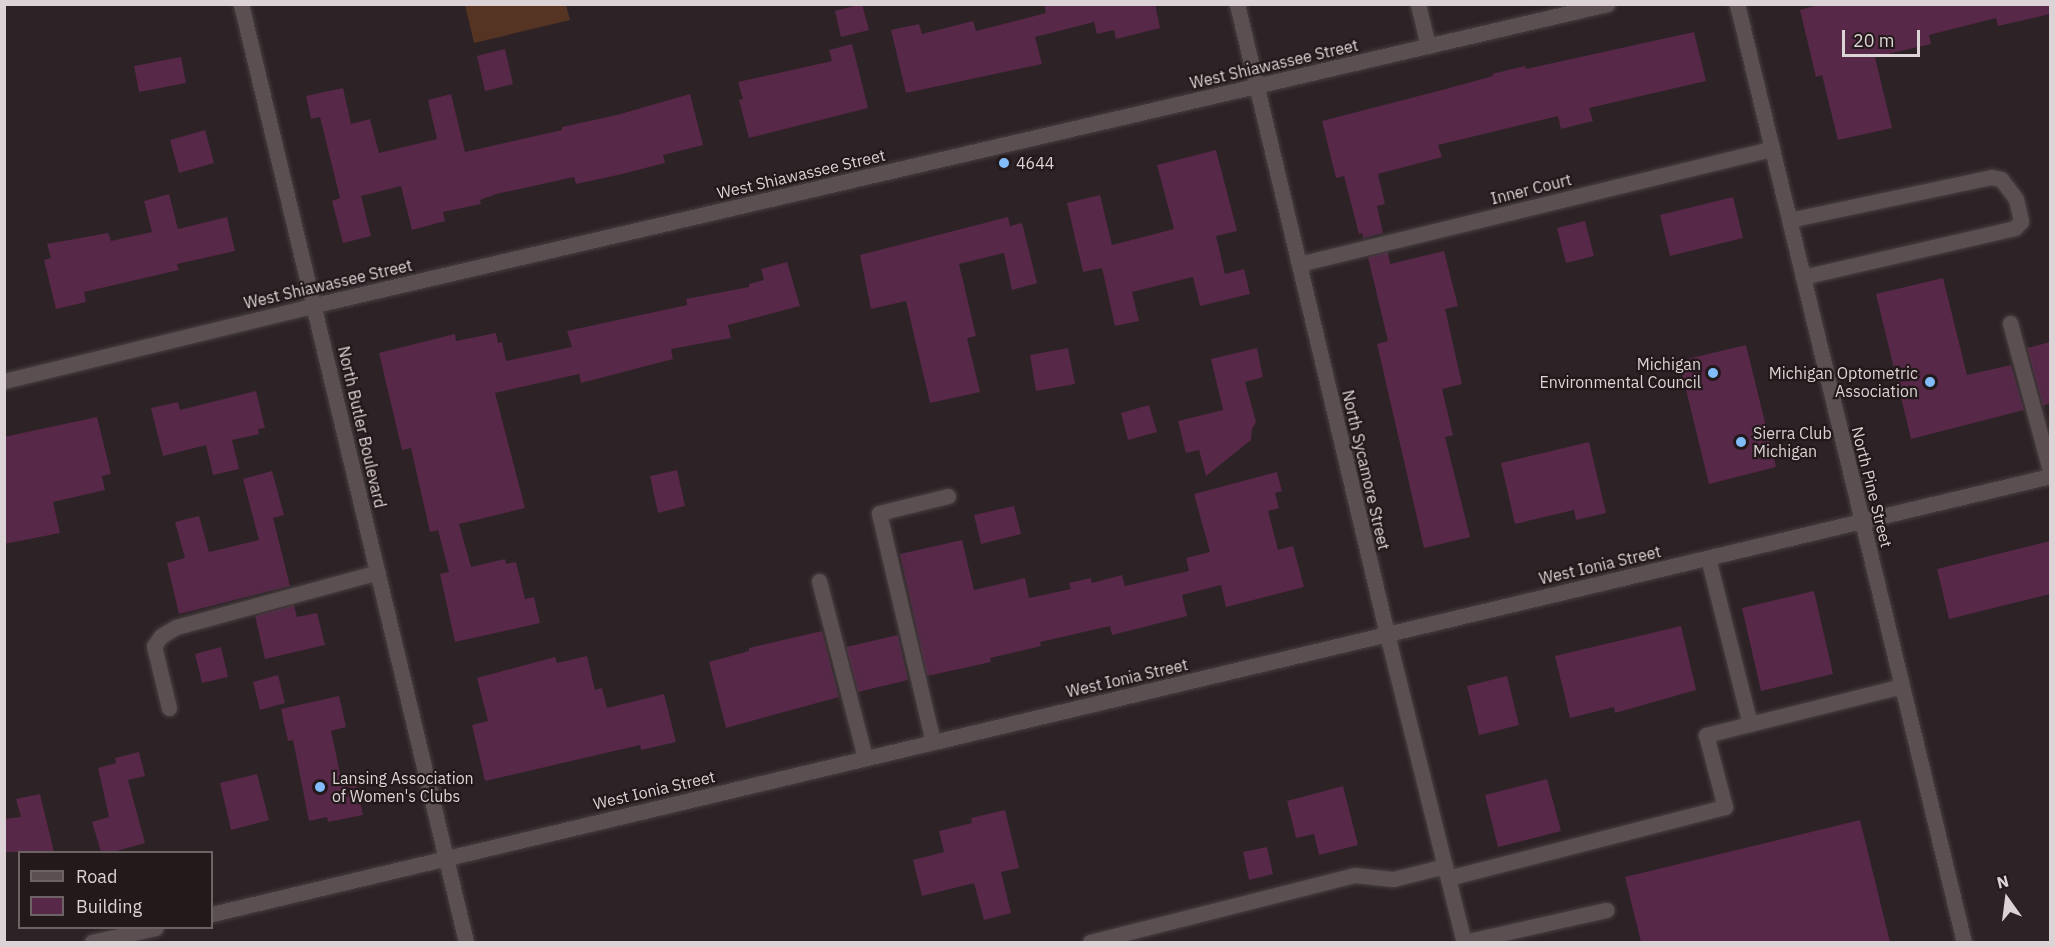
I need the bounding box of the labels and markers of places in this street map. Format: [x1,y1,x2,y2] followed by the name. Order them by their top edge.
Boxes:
[1016,153,1054,173] place label: 4644
[997,156,1011,170] marker: 4644
[1539,354,1701,392] place label: Michigan Environmental Council
[1769,363,1918,401] place label: Michigan Optometric Association
[1706,366,1720,380] marker: Michigan Environmental Council
[1923,375,1937,389] marker: Michigan Optometric Association
[1753,423,1832,461] place label: Sierra Club Michigan
[1734,435,1748,449] marker: Sierra Club Michigan
[332,768,474,806] place label: Lansing Association of Women's Clubs
[313,780,327,794] marker: Lansing Association of Women's Clubs

